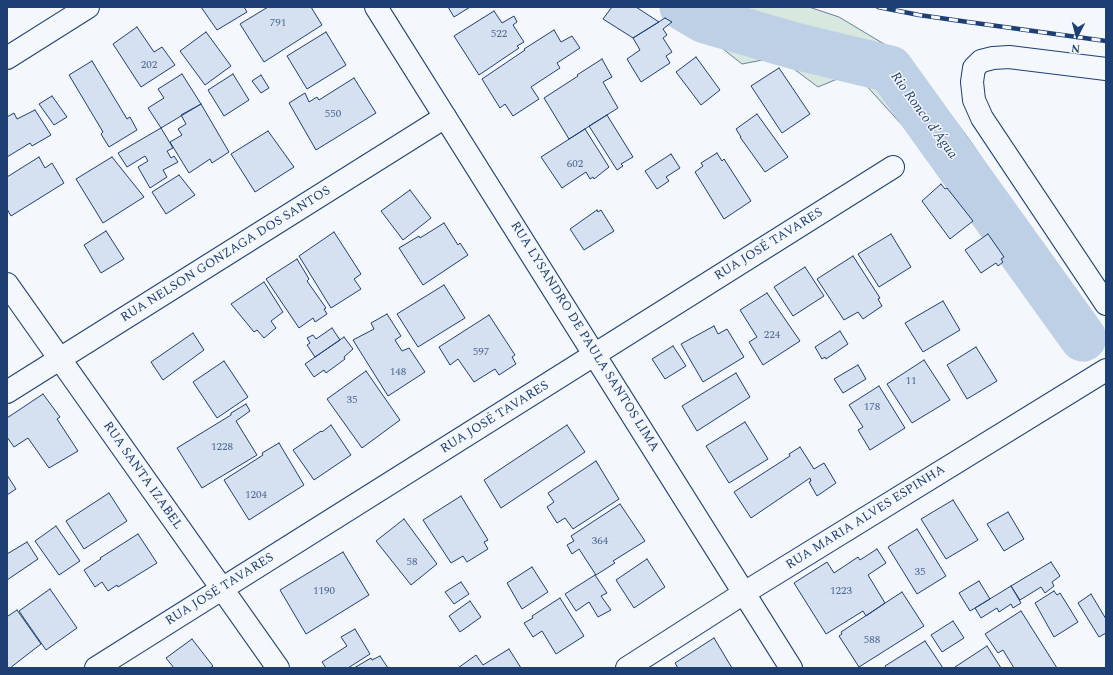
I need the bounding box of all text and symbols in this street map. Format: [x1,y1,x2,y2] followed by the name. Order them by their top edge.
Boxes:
[1057,16,1097,56] north arrow
[270,17,286,31] house number: 791
[491,28,507,42] house number: 522
[1070,40,1081,57] text: N
[141,59,157,73] house number: 202
[886,69,960,163] water label: Rio Ronco d'Água
[325,108,341,122] house number: 550
[567,158,583,172] house number: 602
[118,184,334,326] street label: RUA NELSON GONZAGA DOS SANTOS
[712,205,826,285] street label: RUA JOSÉ TAVARES
[506,219,662,455] street label: RUA LYSANDRO DE PAULA SANTOS LIMA
[764,329,780,343] house number: 224
[473,346,489,360] house number: 597
[390,366,406,380] house number: 148
[906,375,916,389] house number: 11
[438,378,552,458] street label: RUA JOSÉ TAVARES
[347,394,357,408] house number: 35
[864,401,880,415] house number: 178
[99,419,185,533] street label: RUA SANTA IZABEL
[211,441,233,455] house number: 1228
[783,462,949,574] street label: RUA MARIA ALVES ESPINHA
[245,489,267,503] house number: 1204
[592,535,608,549] house number: 364
[163,550,277,630] street label: RUA JOSÉ TAVARES
[407,556,417,570] house number: 58
[915,566,925,580] house number: 35
[313,585,335,599] house number: 1190
[830,585,852,599] house number: 1223
[864,634,880,648] house number: 588

